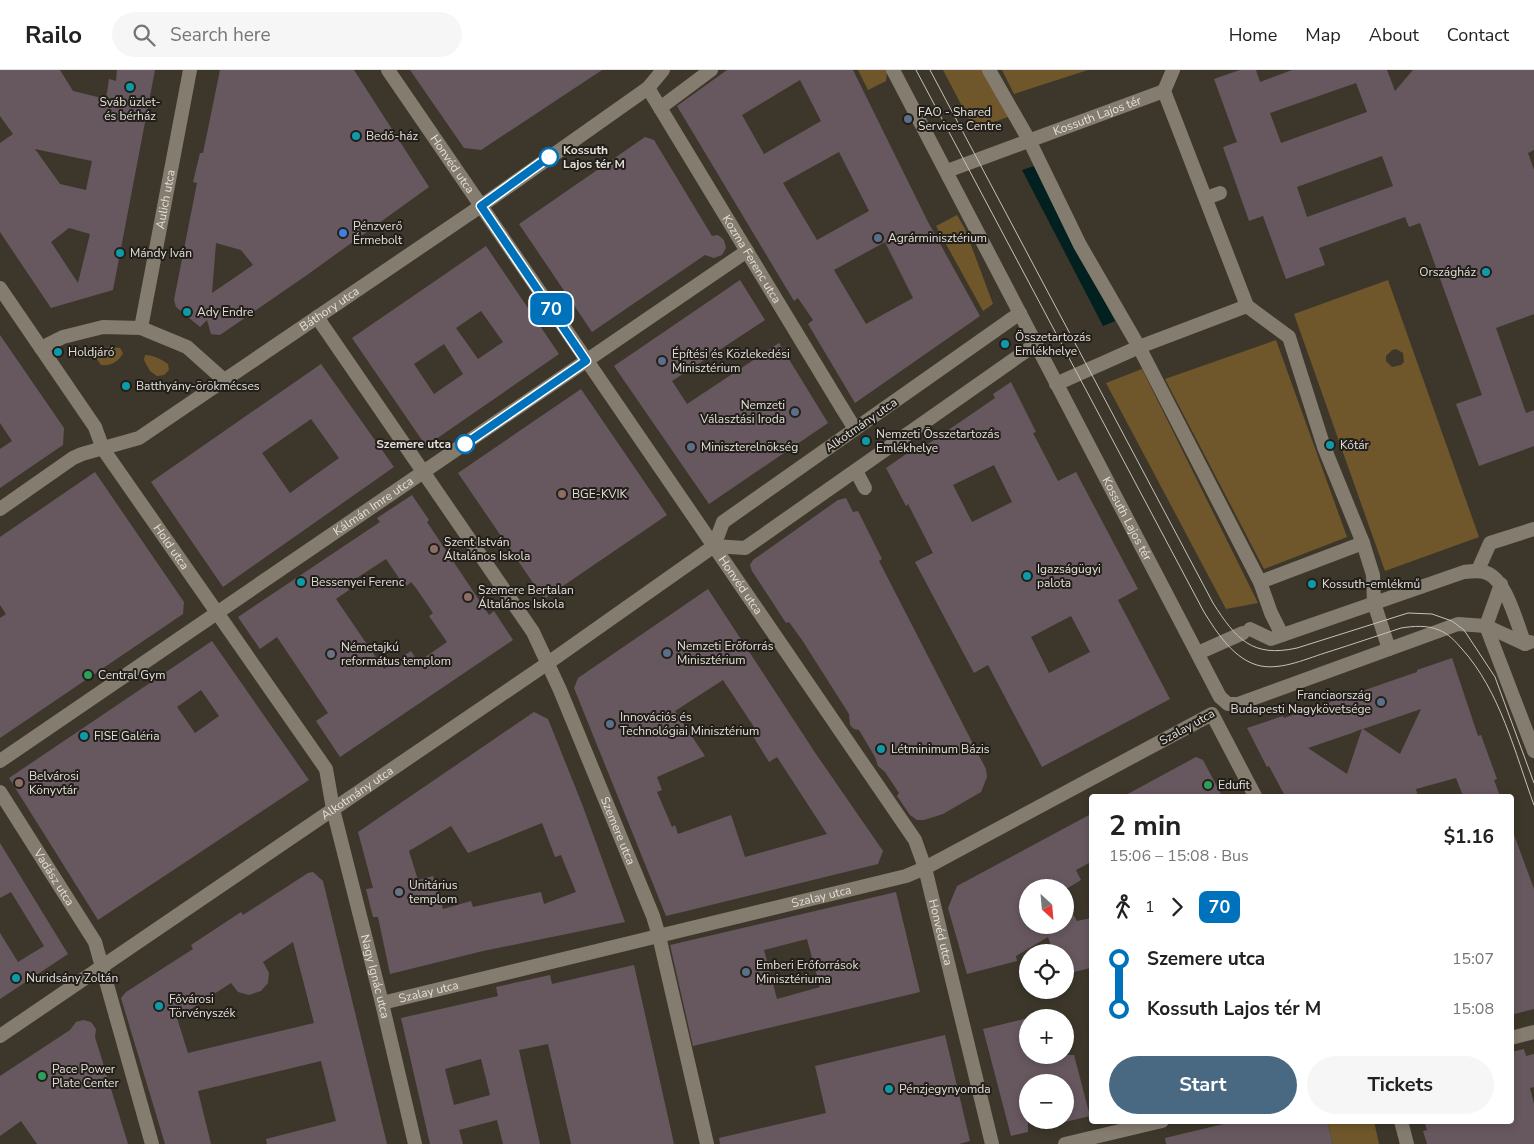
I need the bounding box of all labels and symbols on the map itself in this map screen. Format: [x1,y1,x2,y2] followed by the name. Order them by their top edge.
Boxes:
[124,81,136,93] marker: Sváb üzlet- és bérház
[1051,92,1144,139] street label: Kossuth Lajos tér
[99,94,161,124] place label: Sváb üzlet- és bérház
[918,104,1002,134] place label: FAO - Shared Services Centre
[902,113,914,125] marker: FAO - Shared Services Centre
[366,128,419,144] place label: Bedő-ház
[350,130,362,142] marker: Bedő-ház
[427,132,478,197] street label: Honvéd utca
[563,142,625,172] place label: Kossuth Lajos tér M
[539,147,559,167] marker: Kossuth Lajos tér M
[152,168,179,230] street label: Aulich utca
[719,212,785,306] street label: Kozma Ferenc utca
[353,218,403,248] place label: Pénzverő Érmebolt
[337,227,349,239] marker: Pénzverő Érmebolt
[888,230,987,246] place label: Agrárminisztérium
[872,232,884,244] marker: Agrárminisztérium
[130,245,192,261] place label: Mándy Iván
[114,247,126,259] marker: Mándy Iván
[1419,264,1476,280] place label: Országház
[1480,266,1492,278] marker: Országház
[296,283,362,335] street label: Báthory utca
[528,293,574,325] line badge: 70
[197,304,253,320] place label: Ady Endre
[181,306,193,318] marker: Ady Endre
[1015,329,1091,359] place label: Összetartozás Emlékhelye
[999,338,1011,350] marker: Összetartozás Emlékhelye
[68,344,115,360] place label: Holdjáró
[52,346,64,358] marker: Holdjáró
[672,346,790,376] place label: Építési és Közlekedési Minisztérium
[656,355,668,367] marker: Építési és Közlekedési Minisztérium
[136,378,260,394] place label: Batthyány-örökmécses
[120,380,132,392] marker: Batthyány-örökmécses
[822,394,900,456] street label: Alkotmány utca
[699,397,785,427] place label: Nemzeti Választási Iroda
[789,406,801,418] marker: Nemzeti Választási Iroda
[876,426,1000,456] place label: Nemzeti Összetartozás Emlékhelye
[455,434,475,454] marker: Szemere utca
[860,435,872,447] marker: Nemzeti Összetartozás Emlékhelye
[376,436,451,452] place label: Szemere utca
[1340,437,1370,453] place label: Kőtár
[701,439,798,455] place label: Miniszterelnökség
[1324,439,1336,451] marker: Kőtár
[685,441,697,453] marker: Miniszterelnökség
[330,473,417,539] street label: Kálmán Imre utca
[1098,474,1156,564] street label: Kossuth Lajos tér
[572,486,628,502] place label: BGE-KVIK
[556,488,568,500] marker: BGE-KVIK
[150,521,193,573] street label: Hold utca
[444,534,530,564] place label: Szent István Általános Iskola
[428,543,440,555] marker: Szent István Általános Iskola
[715,552,766,617] street label: Honvéd utca
[1037,561,1101,591] place label: Igazságügyi palota
[1021,570,1033,582] marker: Igazságügyi palota
[311,574,405,590] place label: Bessenyei Ferenc
[295,576,307,588] marker: Bessenyei Ferenc
[1322,576,1420,592] place label: Kossuth-emlékmű
[1306,578,1318,590] marker: Kossuth-emlékmű
[478,582,574,612] place label: Szemere Bertalan Általános Iskola
[462,591,474,603] marker: Szemere Bertalan Általános Iskola
[677,638,774,668] place label: Nemzeti Erőforrás Minisztérium
[341,639,451,669] place label: Németajkú református templom
[661,647,673,659] marker: Nemzeti Erőforrás Minisztérium
[325,648,337,660] marker: Németajkú református templom
[98,667,165,683] place label: Central Gym
[82,669,94,681] marker: Central Gym
[1231,687,1371,717] place label: Franciaország Budapesti Nagykövetsége
[1375,696,1387,708] marker: Franciaország Budapesti Nagykövetsége
[1156,705,1218,749] street label: Szalay utca
[620,709,759,739] place label: Innovációs és Technológiai Minisztérium
[604,718,616,730] marker: Innovációs és Technológiai Minisztérium
[94,728,160,744] place label: FISE Galéria
[78,730,90,742] marker: FISE Galéria
[891,741,990,757] place label: Létminimum Bázis
[875,743,887,755] marker: Létminimum Bázis
[318,763,397,823] street label: Alkotmány utca
[29,768,79,798] place label: Belvárosi Könyvtár
[13,777,25,789] marker: Belvárosi Könyvtár
[1218,777,1250,793] place label: Edufit
[1202,779,1214,791] marker: Edufit
[597,794,639,867] street label: Szemere utca
[29,845,78,909] street label: Vadász utca
[409,877,458,907] place label: Unitárius templom
[1019,879,1074,934] north arrow
[790,882,853,912] street label: Szalay utca
[393,886,405,898] marker: Unitárius templom
[925,897,956,967] street label: Honvéd utca
[357,933,393,1020] street label: Nagy Ignác utca
[756,957,859,987] place label: Emberi Erőforrások Minisztériuma
[740,966,752,978] marker: Emberi Erőforrások Minisztériuma
[26,970,118,986] place label: Nuridsány Zoltán
[10,972,22,984] marker: Nuridsány Zoltán
[397,977,460,1007] street label: Szalay utca
[169,991,236,1021] place label: Fővárosi Törvényszék
[153,1000,165,1012] marker: Fővárosi Törvényszék
[52,1061,119,1091] place label: Pace Power Plate Center
[36,1070,48,1082] marker: Pace Power Plate Center
[899,1081,991,1097] place label: Pénzjegynyomda
[883,1083,895,1095] marker: Pénzjegynyomda

